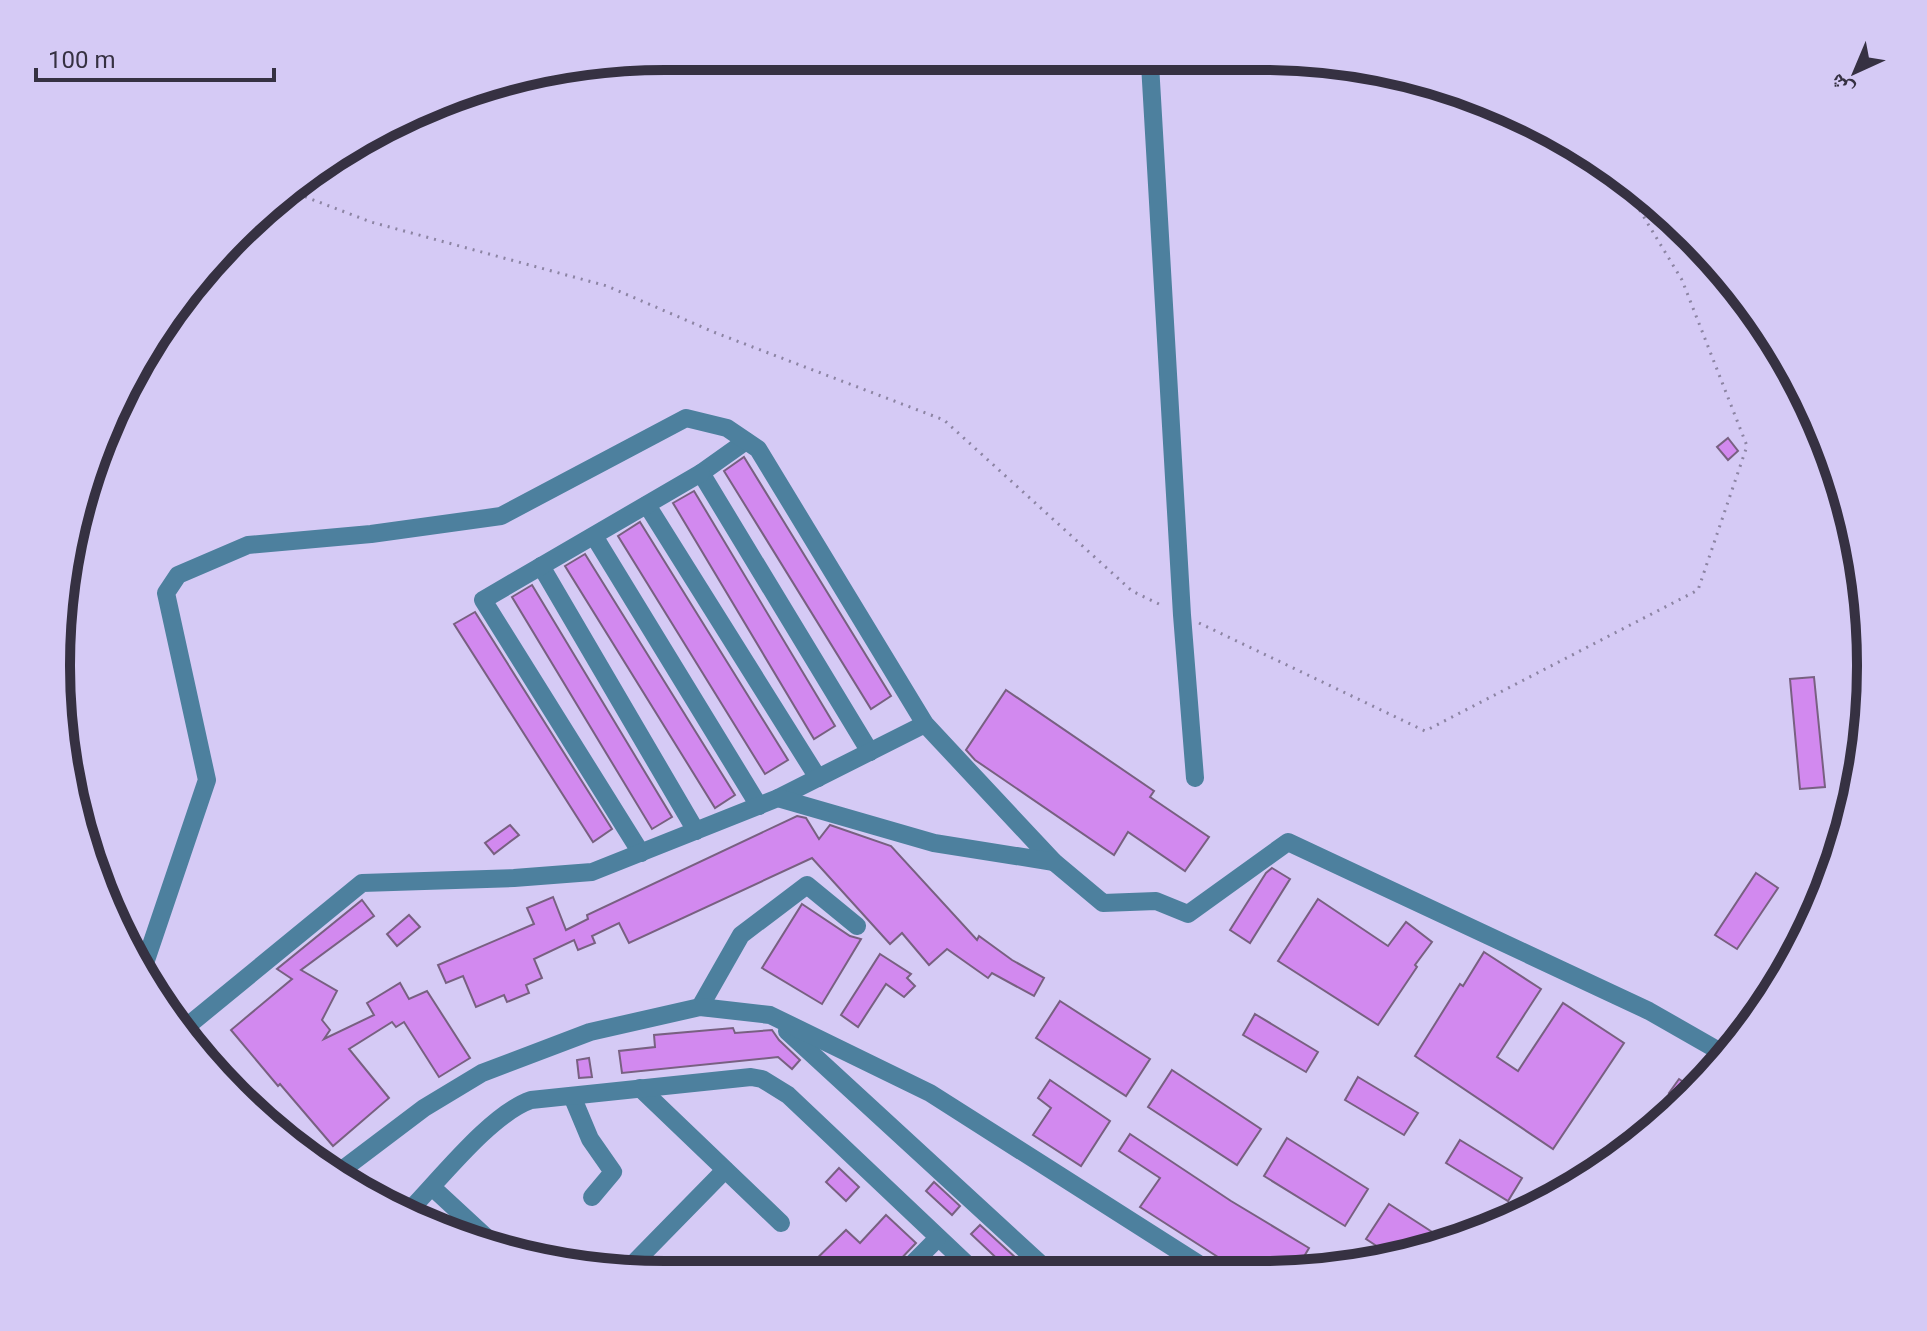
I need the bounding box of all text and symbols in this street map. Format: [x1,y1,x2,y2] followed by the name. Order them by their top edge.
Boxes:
[36,32,274,82] scale bar
[1815,32,1895,112] north arrow
[48,46,115,74] text: 100 m
[1824,68,1859,103] text: ش

